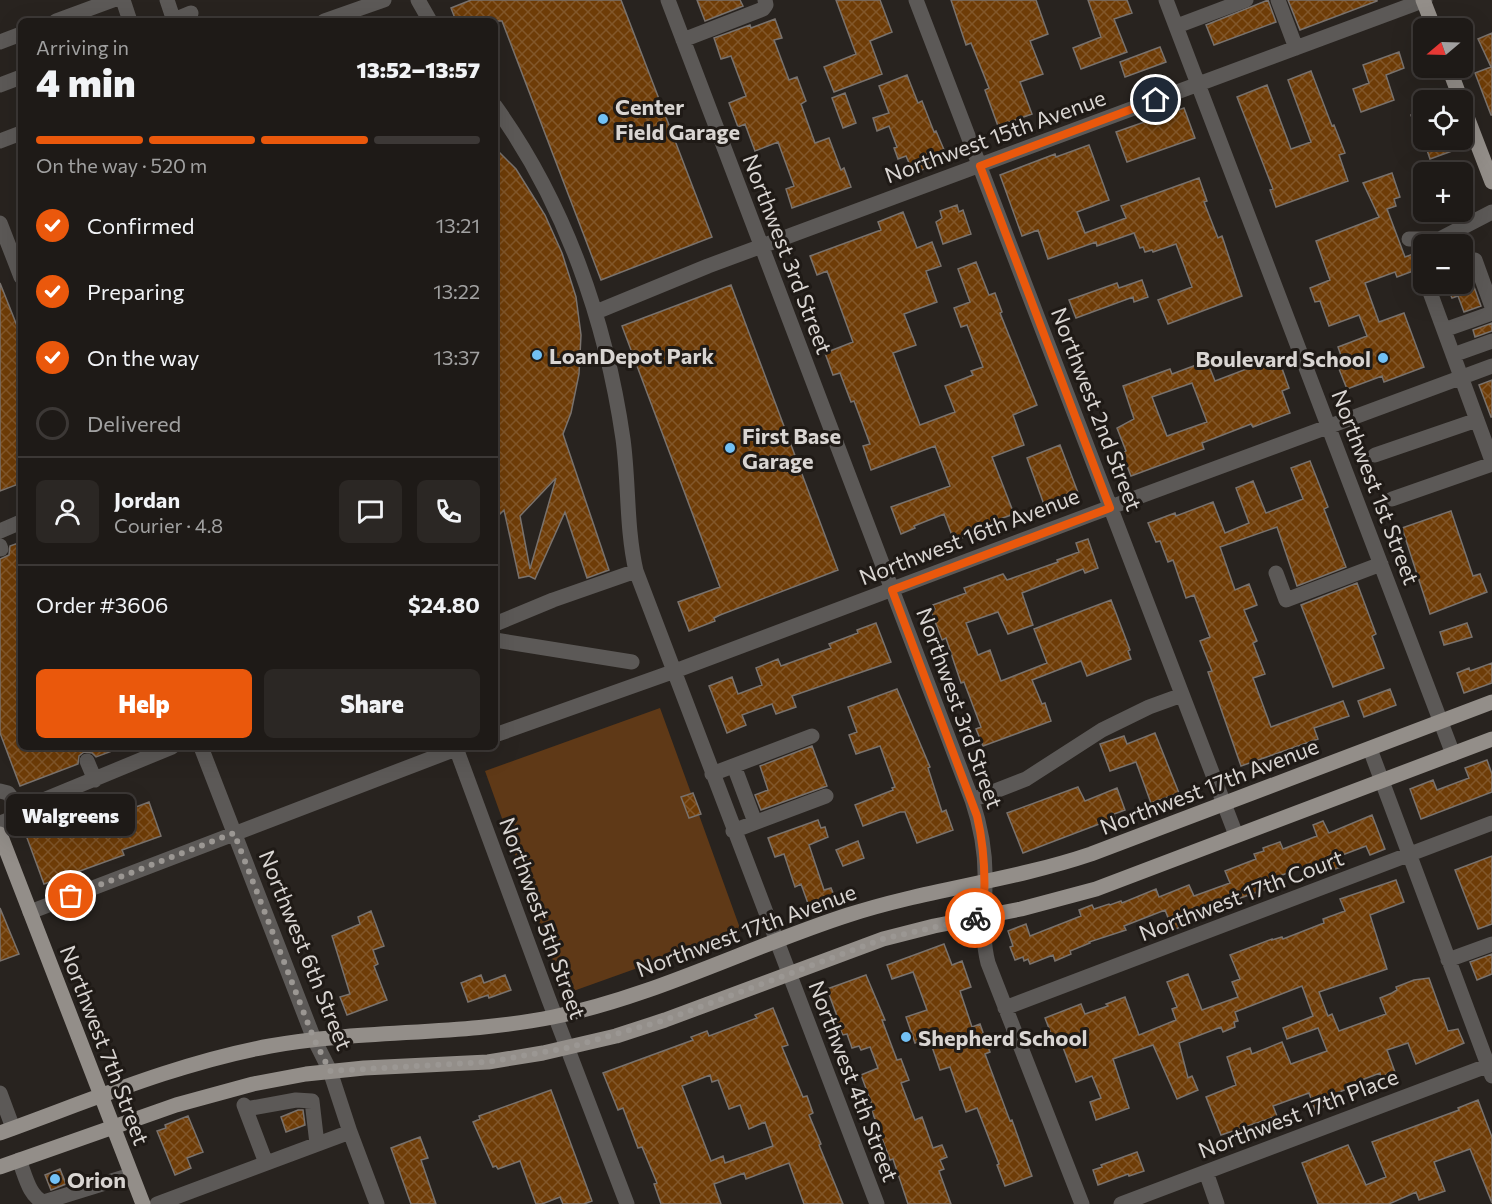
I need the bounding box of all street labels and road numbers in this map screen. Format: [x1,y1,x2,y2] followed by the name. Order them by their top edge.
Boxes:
[881,83,1109,189] street label: Northwest 15th Avenue
[737,150,839,358] street label: Northwest 3rd Street
[1046,303,1148,515] street label: Northwest 2nd Street
[1326,386,1426,588] street label: Northwest 1st Street
[855,481,1083,591] street label: Northwest 16th Avenue
[911,604,1009,812] street label: Northwest 3rd Street
[1096,732,1322,840] street label: Northwest 17th Avenue
[494,814,592,1022] street label: Northwest 5th Street
[1135,843,1347,947] street label: Northwest 17th Court
[254,846,358,1054] street label: Northwest 6th Street
[632,878,860,982] street label: Northwest 17th Avenue
[54,941,156,1149] street label: Northwest 7th Street
[803,977,905,1185] street label: Northwest 4th Street
[1194,1062,1402,1164] street label: Northwest 17th Place

